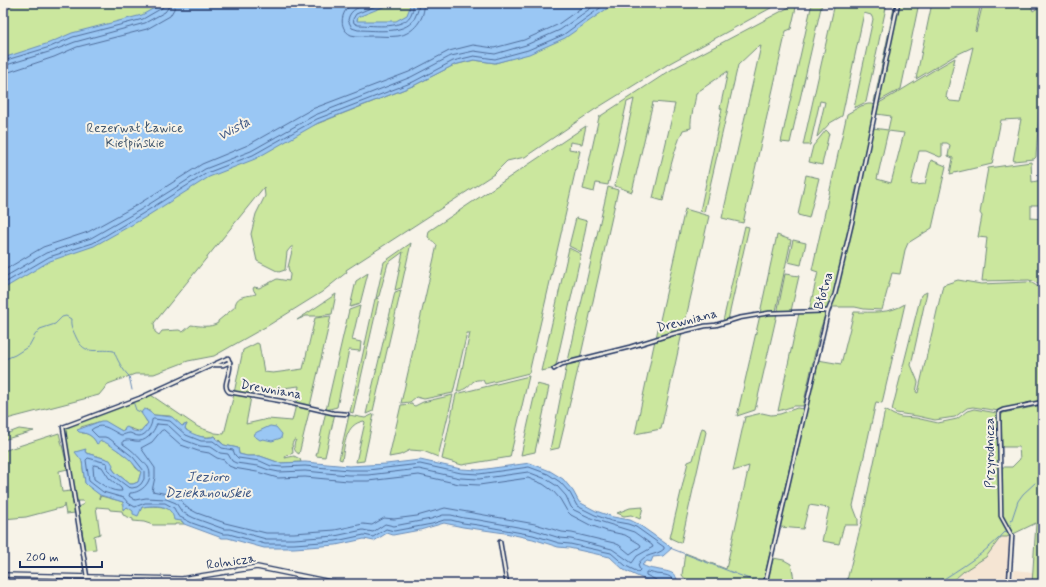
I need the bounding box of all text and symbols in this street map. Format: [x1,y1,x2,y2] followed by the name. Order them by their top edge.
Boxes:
[215,113,253,145] water label: Wisła
[87,120,183,152] park label: Rezerwat Ławice Kiełpińskie
[811,270,837,312] street label: Błotna
[655,305,719,337] street label: Drewniana
[239,376,303,404] street label: Drewniana
[982,418,999,488] street label: Przyrodnicza
[165,468,252,502] water label: Jezioro Dziekanowskie
[20,543,102,569] scale bar
[26,550,59,566] text: 200 m
[205,550,257,574] street label: Rolnicza

